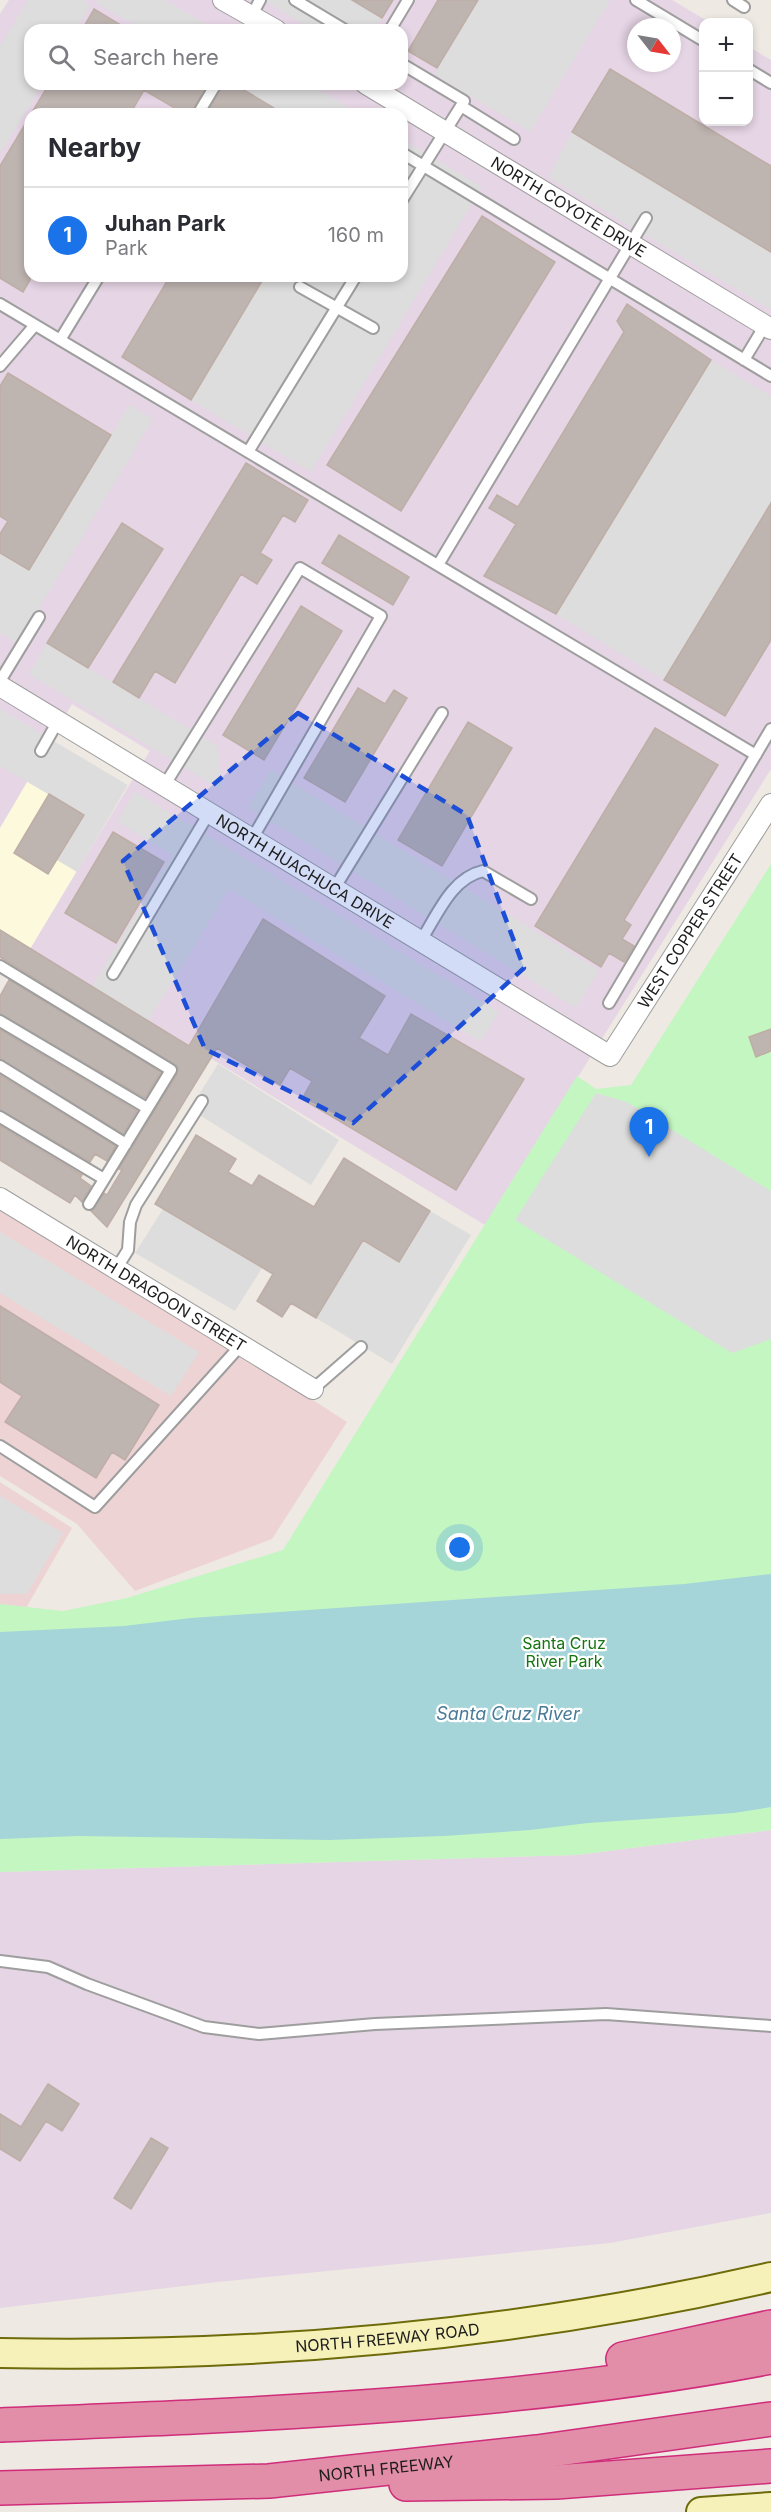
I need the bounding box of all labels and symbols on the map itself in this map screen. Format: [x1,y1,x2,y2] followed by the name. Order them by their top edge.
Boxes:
[627,18,681,72] north arrow
[487,152,650,261] street label: NORTH COYOTE DRIVE
[213,810,398,933] street label: NORTH HUACHUCA DRIVE
[633,850,747,1012] street label: WEST COPPER STREET
[630,1108,668,1157] pin: 1
[63,1231,250,1356] street label: NORTH DRAGOON STREET
[445,1533,474,1562] your location
[522,1633,606,1671] park label: Santa Cruz River Park
[436,1703,581,1724] water label: Santa Cruz River
[295,2319,481,2356] street label: NORTH FREEWAY ROAD
[318,2451,455,2486] street label: NORTH FREEWAY

